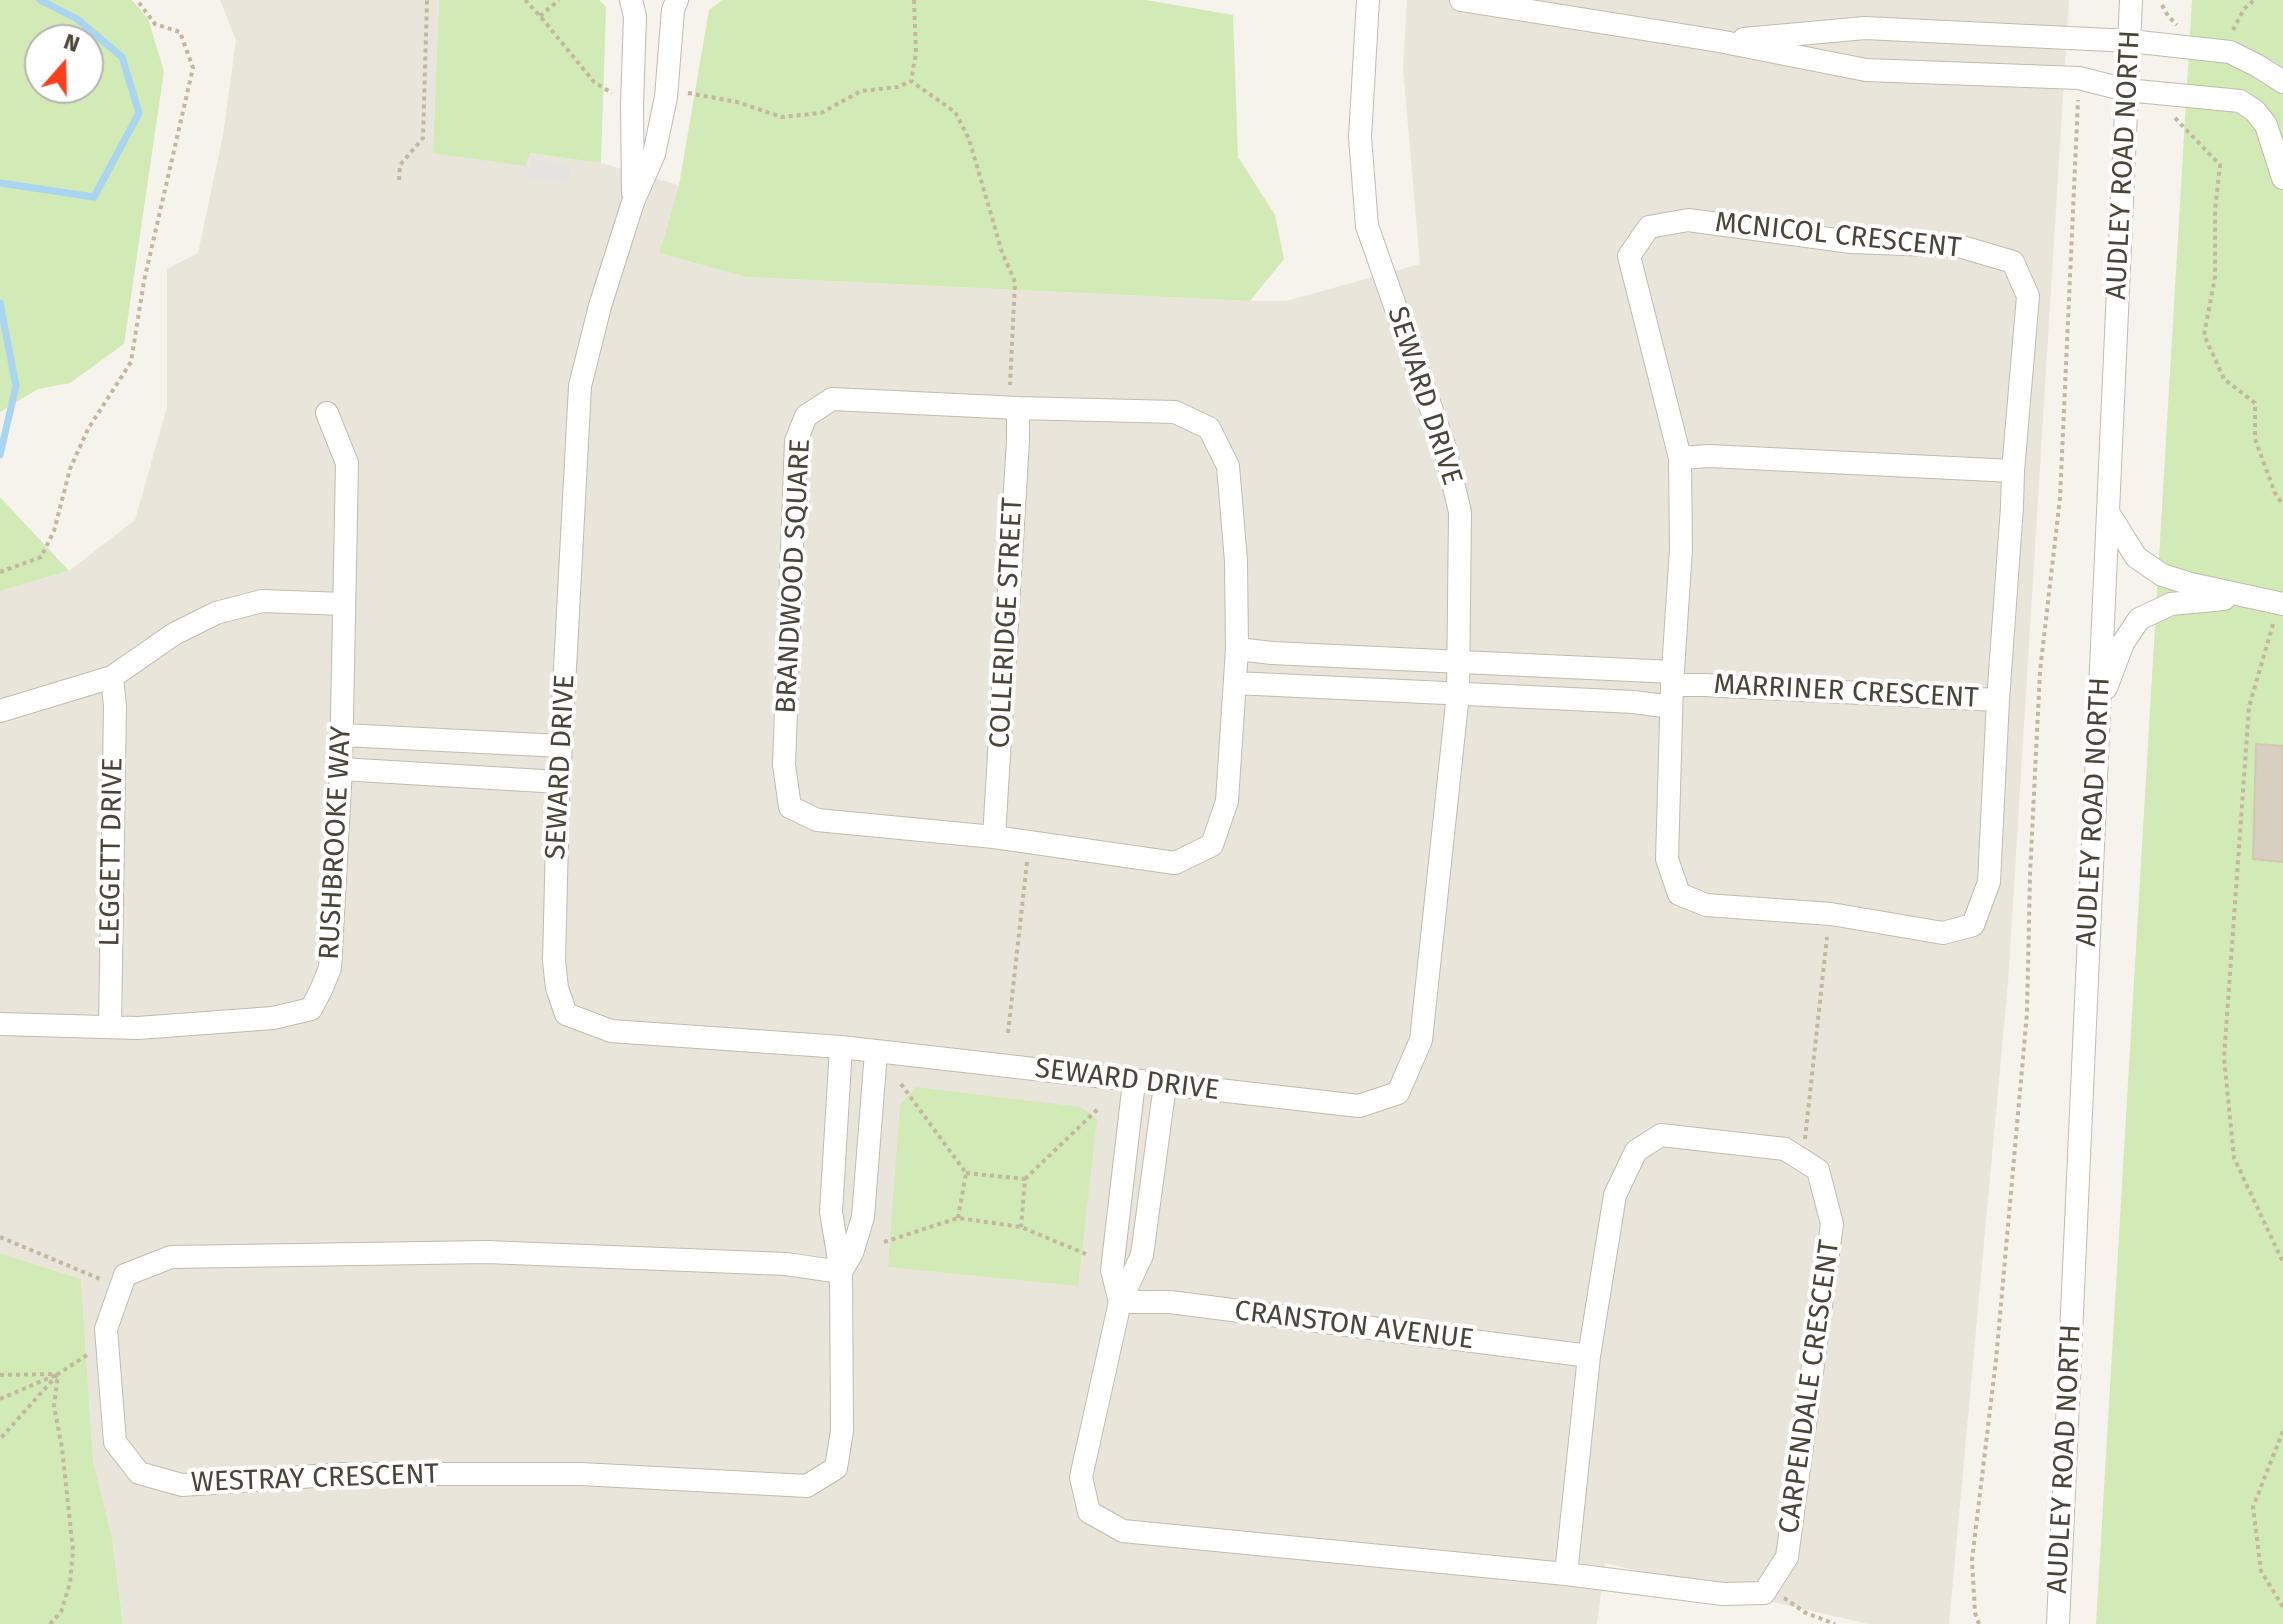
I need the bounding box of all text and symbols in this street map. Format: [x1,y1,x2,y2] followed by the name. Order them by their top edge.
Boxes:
[24,24,104,104] north arrow
[60,28,83,58] text: N
[2100,29,2148,301] street label: AUDLEY ROAD NORTH
[1713,206,1963,266] street label: MCNICOL CRESCENT
[1379,303,1469,489] street label: SEWARD DRIVE
[770,438,818,714] street label: BRANDWOOD SQUARE
[984,497,1030,749] street label: COLLERIDGE STREET
[1713,668,1979,716] street label: MARRINER CRESCENT
[539,673,583,861] street label: SEWARD DRIVE
[2070,676,2118,948] street label: AUDLEY ROAD NORTH
[313,725,359,961] street label: RUSHBROOKE WAY
[94,757,130,947] street label: LEGGETT DRIVE
[1033,1052,1221,1108] street label: SEWARD DRIVE
[1773,1238,1847,1536] street label: CARPENDALE CRESCENT
[1233,1295,1475,1357] street label: CRANSTON AVENUE
[2041,1323,2089,1595] street label: AUDLEY ROAD NORTH
[190,1458,440,1500] street label: WESTRAY CRESCENT

